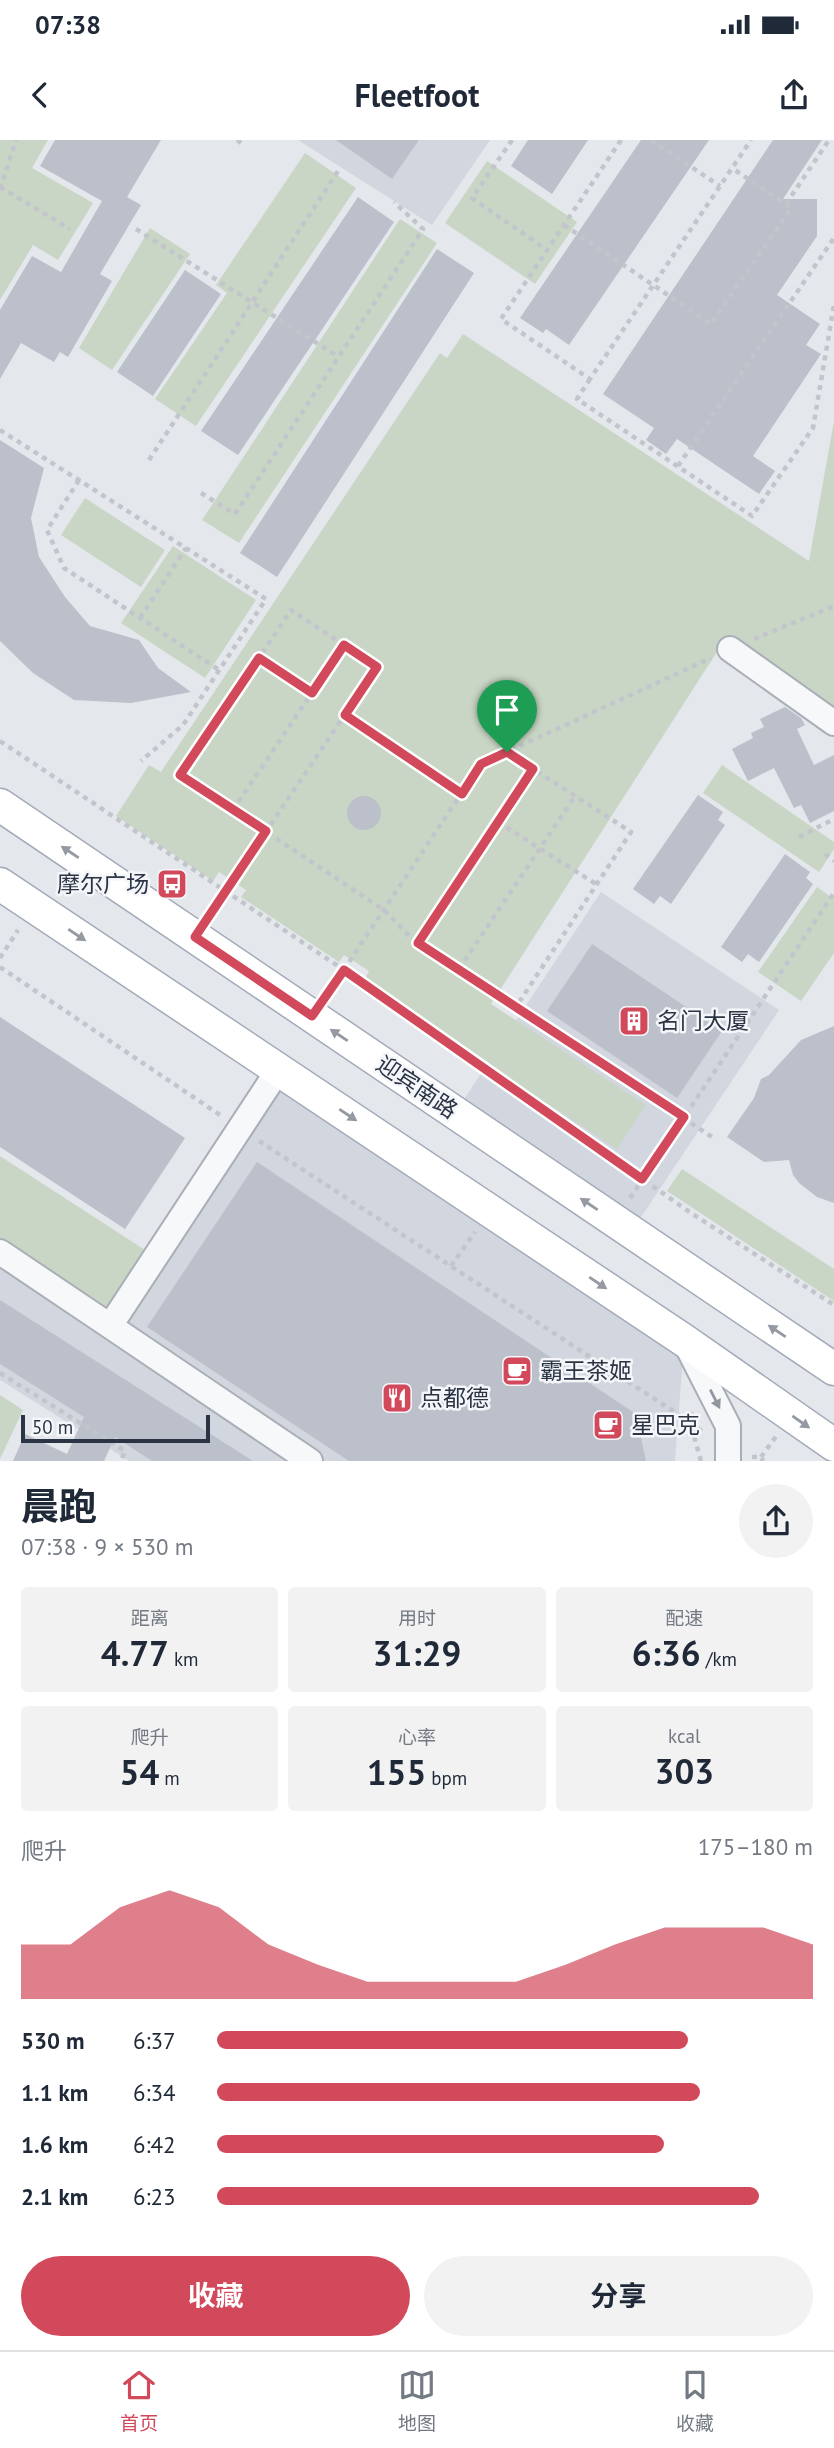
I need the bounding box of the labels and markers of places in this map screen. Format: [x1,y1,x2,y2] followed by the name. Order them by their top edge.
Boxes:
[477,680,537,752] pin
[155,867,189,901] bus stop icon: 摩尔广场
[57,869,149,898] place label: 摩尔广场
[617,1004,651,1038] building icon: 名门大厦
[657,1006,749,1035] place label: 名门大厦
[500,1354,534,1388] cafe icon: 霸王茶姬
[540,1356,632,1385] place label: 霸王茶姬
[380,1381,414,1415] restaurant icon: 点都德
[420,1383,489,1412] place label: 点都德
[591,1408,625,1442] cafe icon: 星巴克
[631,1410,700,1439] place label: 星巴克

